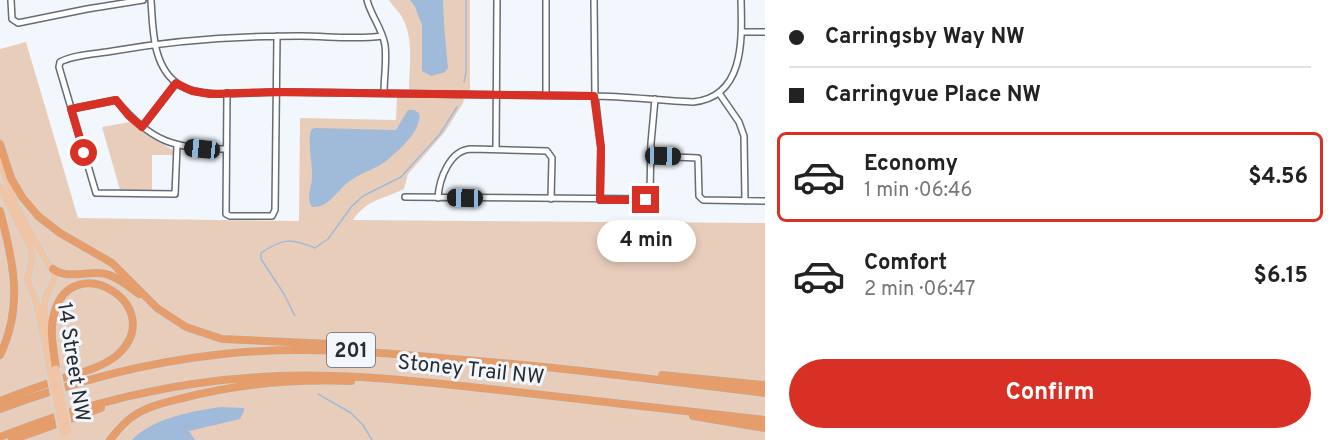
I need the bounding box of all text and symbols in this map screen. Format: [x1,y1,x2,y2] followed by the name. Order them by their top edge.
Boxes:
[825,24,1025,51] text: Carringsby Way NW
[825,82,1041,109] text: Carringvue Place NW
[183,138,221,160] car
[70,139,97,166] route start
[645,147,681,165] car
[792,150,846,204] icon: car
[864,151,958,178] text: Economy
[1248,164,1308,191] text: $4.56
[864,178,972,204] text: 1 min · 06:46
[632,186,659,213] route end
[447,189,483,207] car
[596,221,696,263] callout: 4 min
[620,228,673,254] text: 4 min
[792,249,846,303] icon: car
[864,250,947,277] text: Comfort
[1254,263,1308,290] text: $6.15
[864,277,976,303] text: 2 min · 06:47
[50,301,95,424] street label: 14 Street NW
[327,333,375,367] road number: 201
[396,349,545,392] street label: Stoney Trail NW
[789,359,1311,428] button: Confirm

